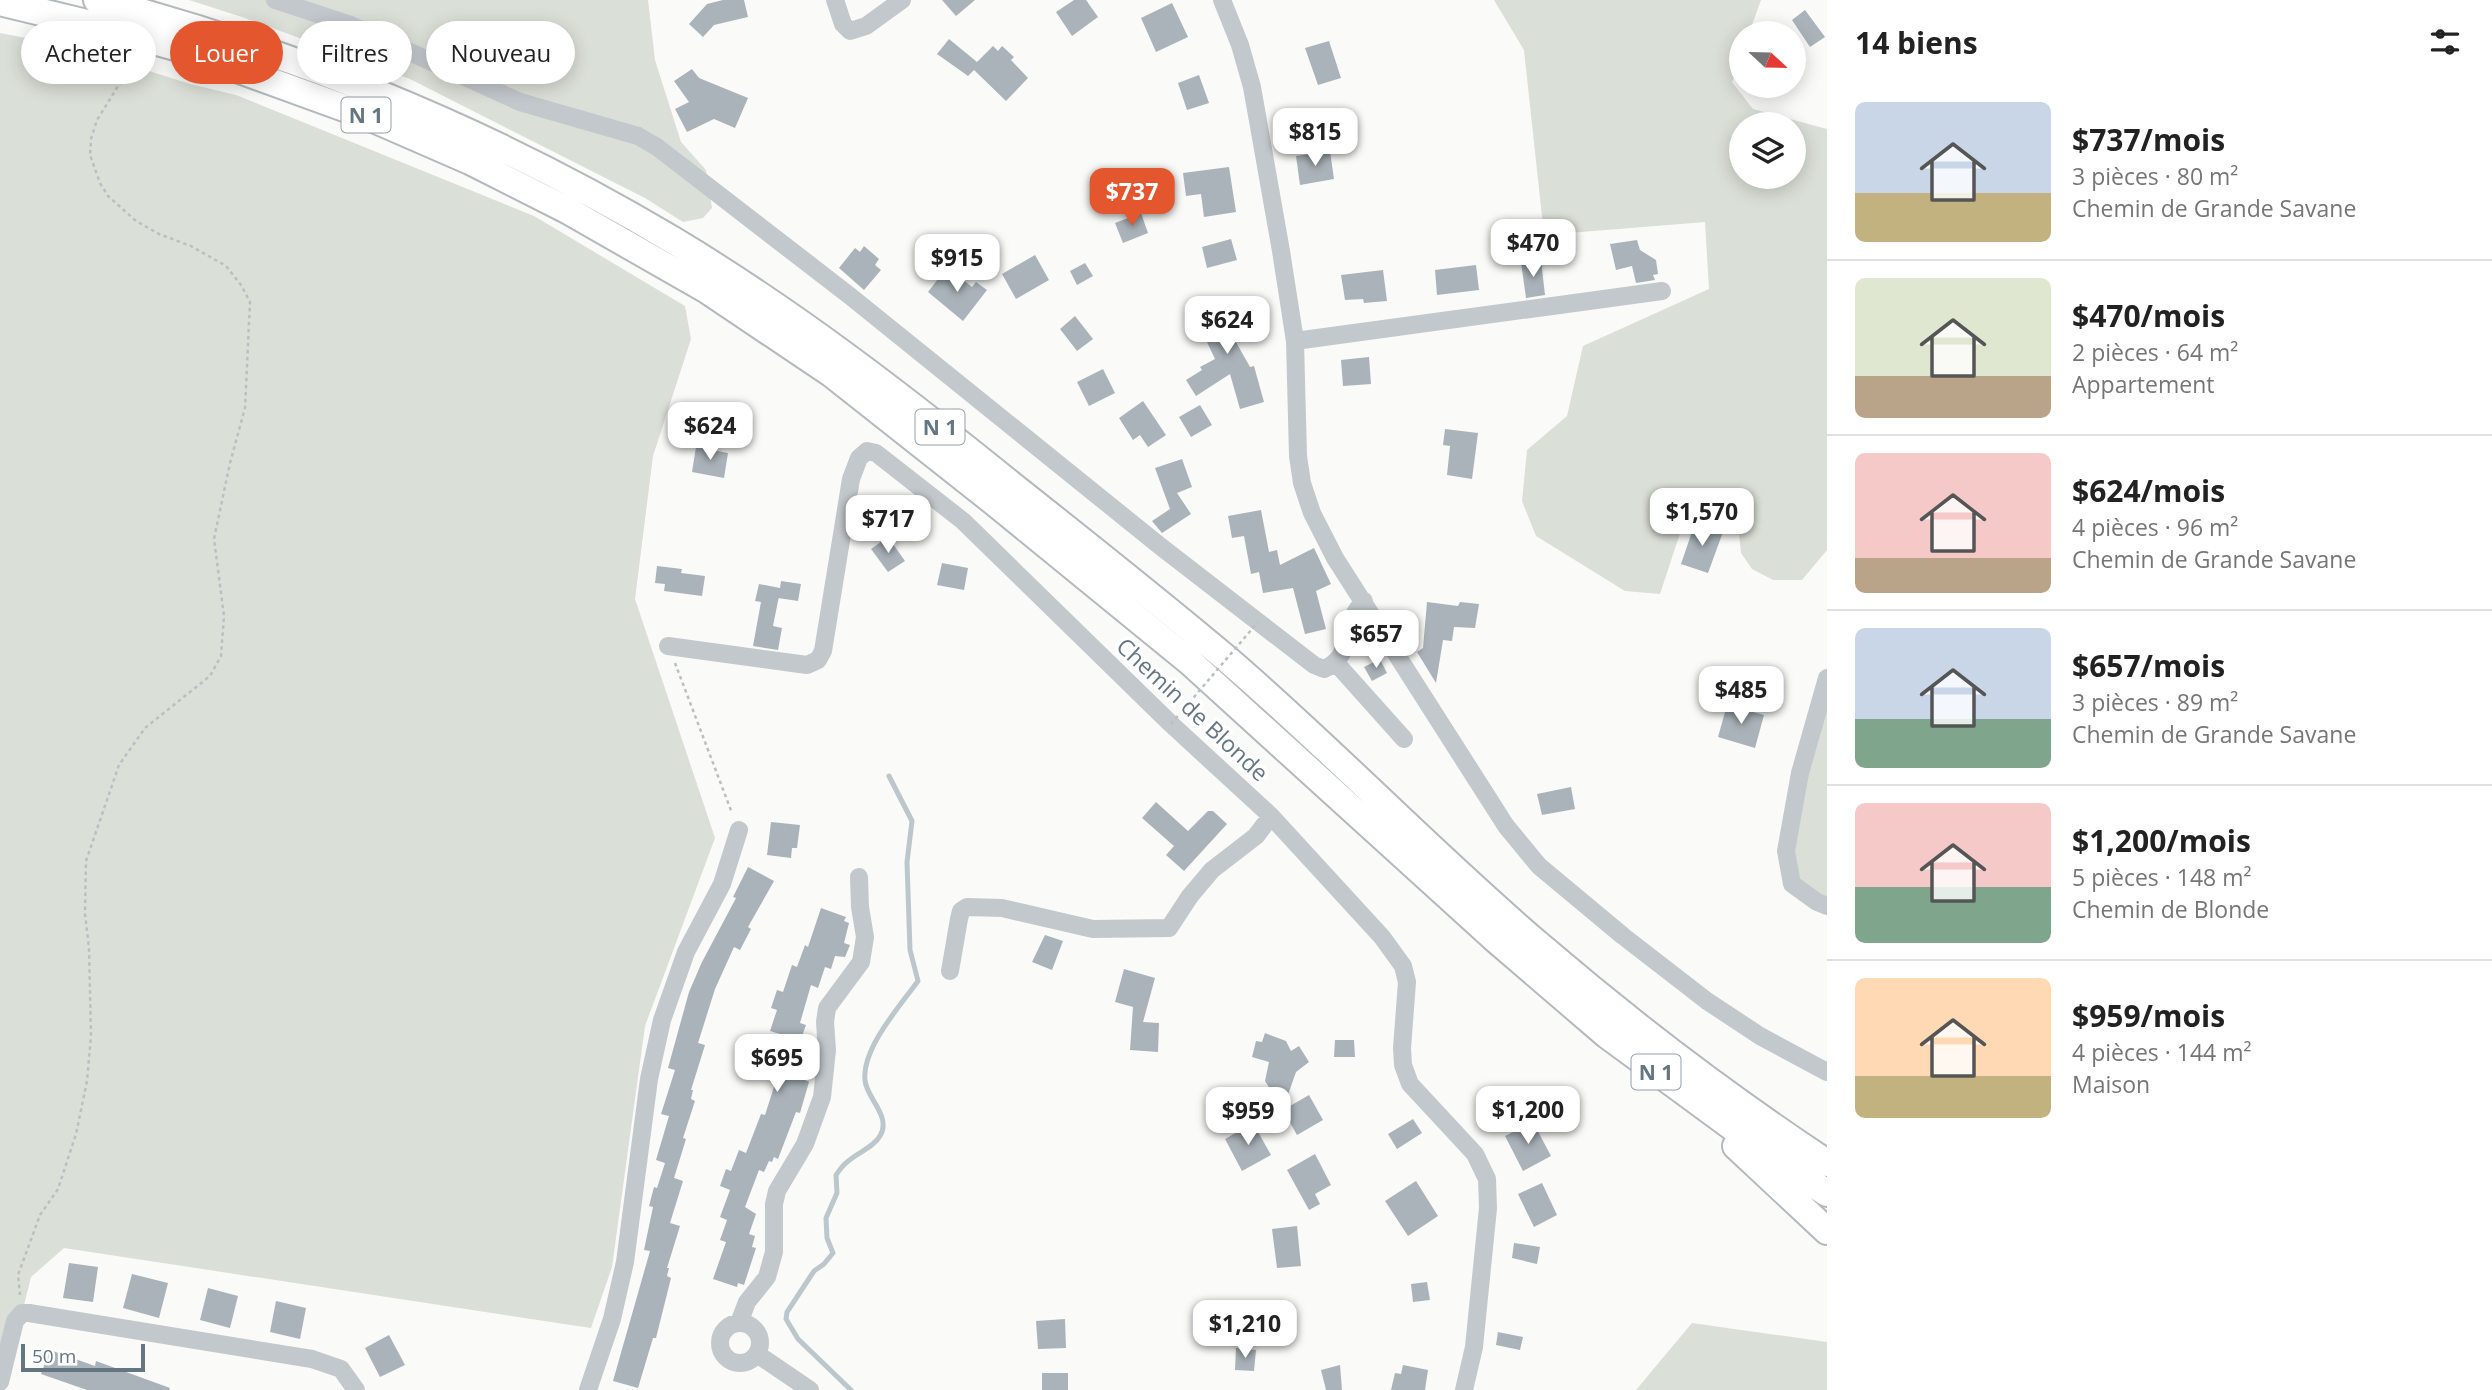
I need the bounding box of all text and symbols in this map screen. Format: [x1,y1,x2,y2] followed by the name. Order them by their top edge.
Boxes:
[21,21,156,84] chip: Acheter
[170,21,283,84] chip: Louer
[297,21,412,84] chip: Filtres
[426,21,575,84] chip: Nouveau
[1729,21,1806,98] north arrow
[1729,21,1806,189] map controls
[1855,22,1978,63] text: 14 biens
[2426,23,2464,61] icon: filters
[342,97,390,132] road number: N 1
[1274,108,1356,168] pin: $815
[1729,112,1806,189] button: layers
[1289,115,1341,147] text: $815
[2072,119,2225,160] text: $737/mois
[1911,130,1995,214] icon: home
[2072,160,2238,192] text: 3 pièces · 80 m²
[1091,168,1173,228] pin: $737
[1106,175,1158,207] text: $737
[2072,192,2356,224] text: Chemin de Grande Savane
[1492,219,1574,279] pin: $470
[1507,226,1559,258] text: $470
[916,234,998,294] pin: $915
[931,241,983,273] text: $915
[2072,295,2225,336] text: $470/mois
[1186,296,1268,356] pin: $624
[1201,303,1253,335] text: $624
[1911,306,1995,390] icon: home
[2072,336,2238,368] text: 2 pièces · 64 m²
[2072,368,2215,400] text: Appartement
[669,402,751,462] pin: $624
[684,409,736,441] text: $624
[916,410,964,444] road number: N 1
[2072,470,2225,511] text: $624/mois
[1911,481,1995,565] icon: home
[1645,489,1759,548] pin: $1,570
[1666,495,1738,527] text: $1,570
[847,496,929,555] pin: $717
[862,502,914,534] text: $717
[2072,511,2238,543] text: 4 pièces · 96 m²
[2072,543,2356,575] text: Chemin de Grande Savane
[1335,610,1417,670] pin: $657
[1350,617,1402,649] text: $657
[1110,630,1276,788] street label: Chemin de Blonde
[2072,645,2225,686] text: $657/mois
[1911,656,1995,740] icon: home
[1700,666,1782,726] pin: $485
[1715,673,1767,705] text: $485
[2072,686,2238,718] text: 3 pièces · 89 m²
[2072,718,2356,750] text: Chemin de Grande Savane
[2072,820,2251,861] text: $1,200/mois
[1911,831,1995,915] icon: home
[2072,861,2252,893] text: 5 pièces · 148 m²
[2072,893,2269,925] text: Chemin de Blonde
[2072,995,2225,1036] text: $959/mois
[1911,1006,1995,1090] icon: home
[736,1034,818,1094] pin: $695
[2072,1036,2252,1068] text: 4 pièces · 144 m²
[751,1041,803,1073] text: $695
[1632,1054,1680,1090] road number: N 1
[2072,1068,2150,1100] text: Maison
[1471,1086,1585,1146] pin: $1,200
[1207,1088,1289,1147] pin: $959
[1492,1093,1564,1125] text: $1,200
[1222,1094,1274,1126] text: $959
[1188,1300,1302,1360] pin: $1,210
[1209,1307,1281,1339] text: $1,210
[21,1341,145,1373] scale bar
[32,1343,76,1369] text: 50 m

